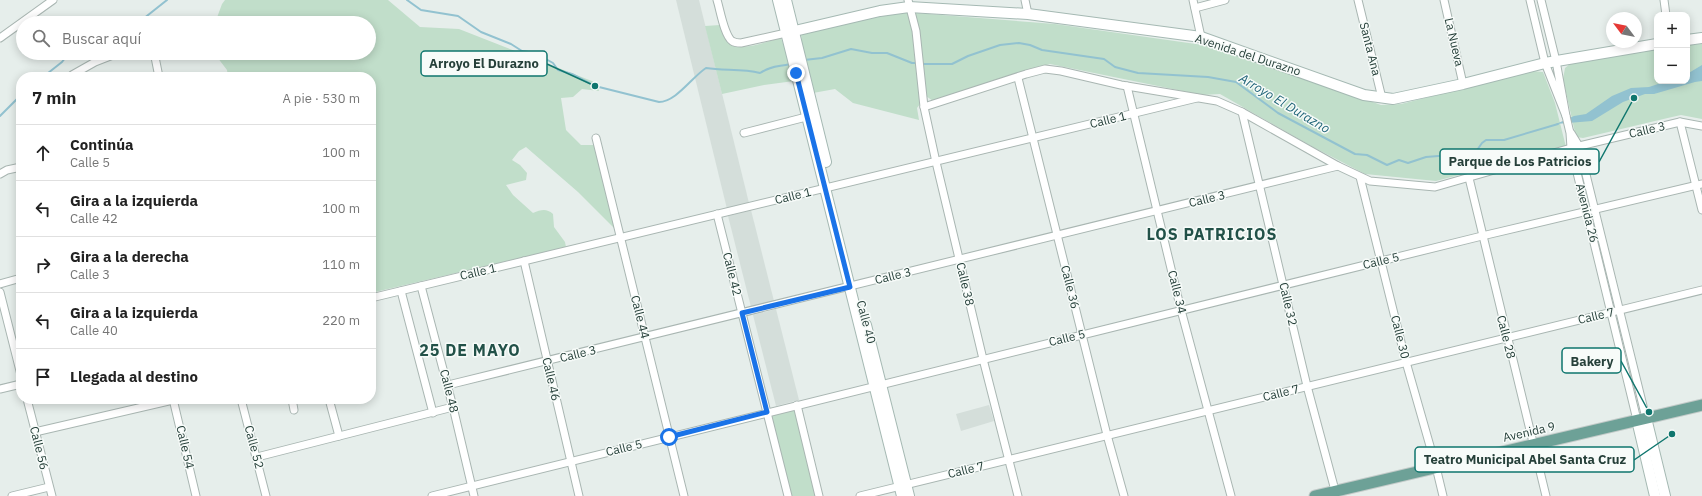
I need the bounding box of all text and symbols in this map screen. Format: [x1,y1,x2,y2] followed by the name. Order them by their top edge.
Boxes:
[1606,12,1642,48] north arrow
[1654,12,1690,84] map controls
[1654,12,1690,48] button: +
[16,16,376,60] search box
[1442,16,1467,68] street label: La Nueva
[1357,21,1385,78] street label: Santa Ana
[30,27,52,49] icon: search
[62,29,141,48] text: Buscar aquí
[1193,30,1303,79] street label: Avenida del Durazno
[1654,48,1690,84] button: −
[421,51,547,76] callout: Arroyo El Durazno
[429,55,539,72] text: Arroyo El Durazno
[787,64,805,82] route end
[1235,69,1333,137] water label: Arroyo El Durazno
[32,87,76,109] text: 7 min
[282,90,360,107] text: A pie · 530 m
[1088,108,1128,131] street label: Calle 1
[1627,118,1667,141] street label: Calle 3
[70,135,134,154] text: Continúa
[32,142,54,164] icon: ahead
[322,144,360,161] text: 100 m
[1440,149,1599,174] callout: Parque de Los Patricios
[1449,153,1592,170] text: Parque de Los Patricios
[70,154,110,171] text: Calle 5
[1573,182,1602,244] street label: Avenida 26
[773,184,813,207] street label: Calle 1
[1187,187,1227,210] street label: Calle 3
[70,191,198,210] text: Gira a la izquierda
[32,198,54,220] icon: left
[322,200,360,217] text: 100 m
[70,210,118,227] text: Calle 42
[1147,224,1277,244] district label: LOS PATRICIOS
[70,247,189,266] text: Gira a la derecha
[1361,249,1401,272] street label: Calle 5
[720,251,745,297] street label: Calle 42
[32,254,54,276] icon: right
[322,256,360,273] text: 110 m
[458,260,498,283] street label: Calle 1
[953,261,978,307] street label: Calle 38
[873,264,913,287] street label: Calle 3
[1058,264,1083,310] street label: Calle 36
[70,266,110,283] text: Calle 3
[1165,269,1190,315] street label: Calle 34
[1276,281,1301,327] street label: Calle 32
[628,294,653,340] street label: Calle 44
[854,299,879,345] street label: Calle 40
[70,303,198,322] text: Gira a la izquierda
[1576,304,1616,327] street label: Calle 7
[32,310,54,332] icon: left
[322,312,360,329] text: 220 m
[1388,314,1413,360] street label: Calle 30
[1494,314,1519,360] street label: Calle 28
[70,322,118,339] text: Calle 40
[1047,326,1087,349] street label: Calle 5
[419,340,521,360] district label: 25 DE MAYO
[558,342,598,365] street label: Calle 3
[1562,348,1621,373] callout: Bakery
[1571,353,1613,370] text: Bakery
[539,356,564,402] street label: Calle 46
[32,366,54,388] icon: arrive
[70,367,198,386] text: Llegada al destino
[437,368,462,414] street label: Calle 48
[1261,381,1301,404] street label: Calle 7
[1501,418,1556,445] street label: Avenida 9
[173,424,198,470] street label: Calle 54
[242,424,267,470] street label: Calle 52
[27,425,52,471] street label: Calle 56
[660,428,678,446] route start
[604,436,644,459] street label: Calle 5
[1415,447,1634,472] callout: Teatro Municipal Abel Santa Cruz
[1424,451,1627,468] text: Teatro Municipal Abel Santa Cruz
[946,458,986,481] street label: Calle 7

